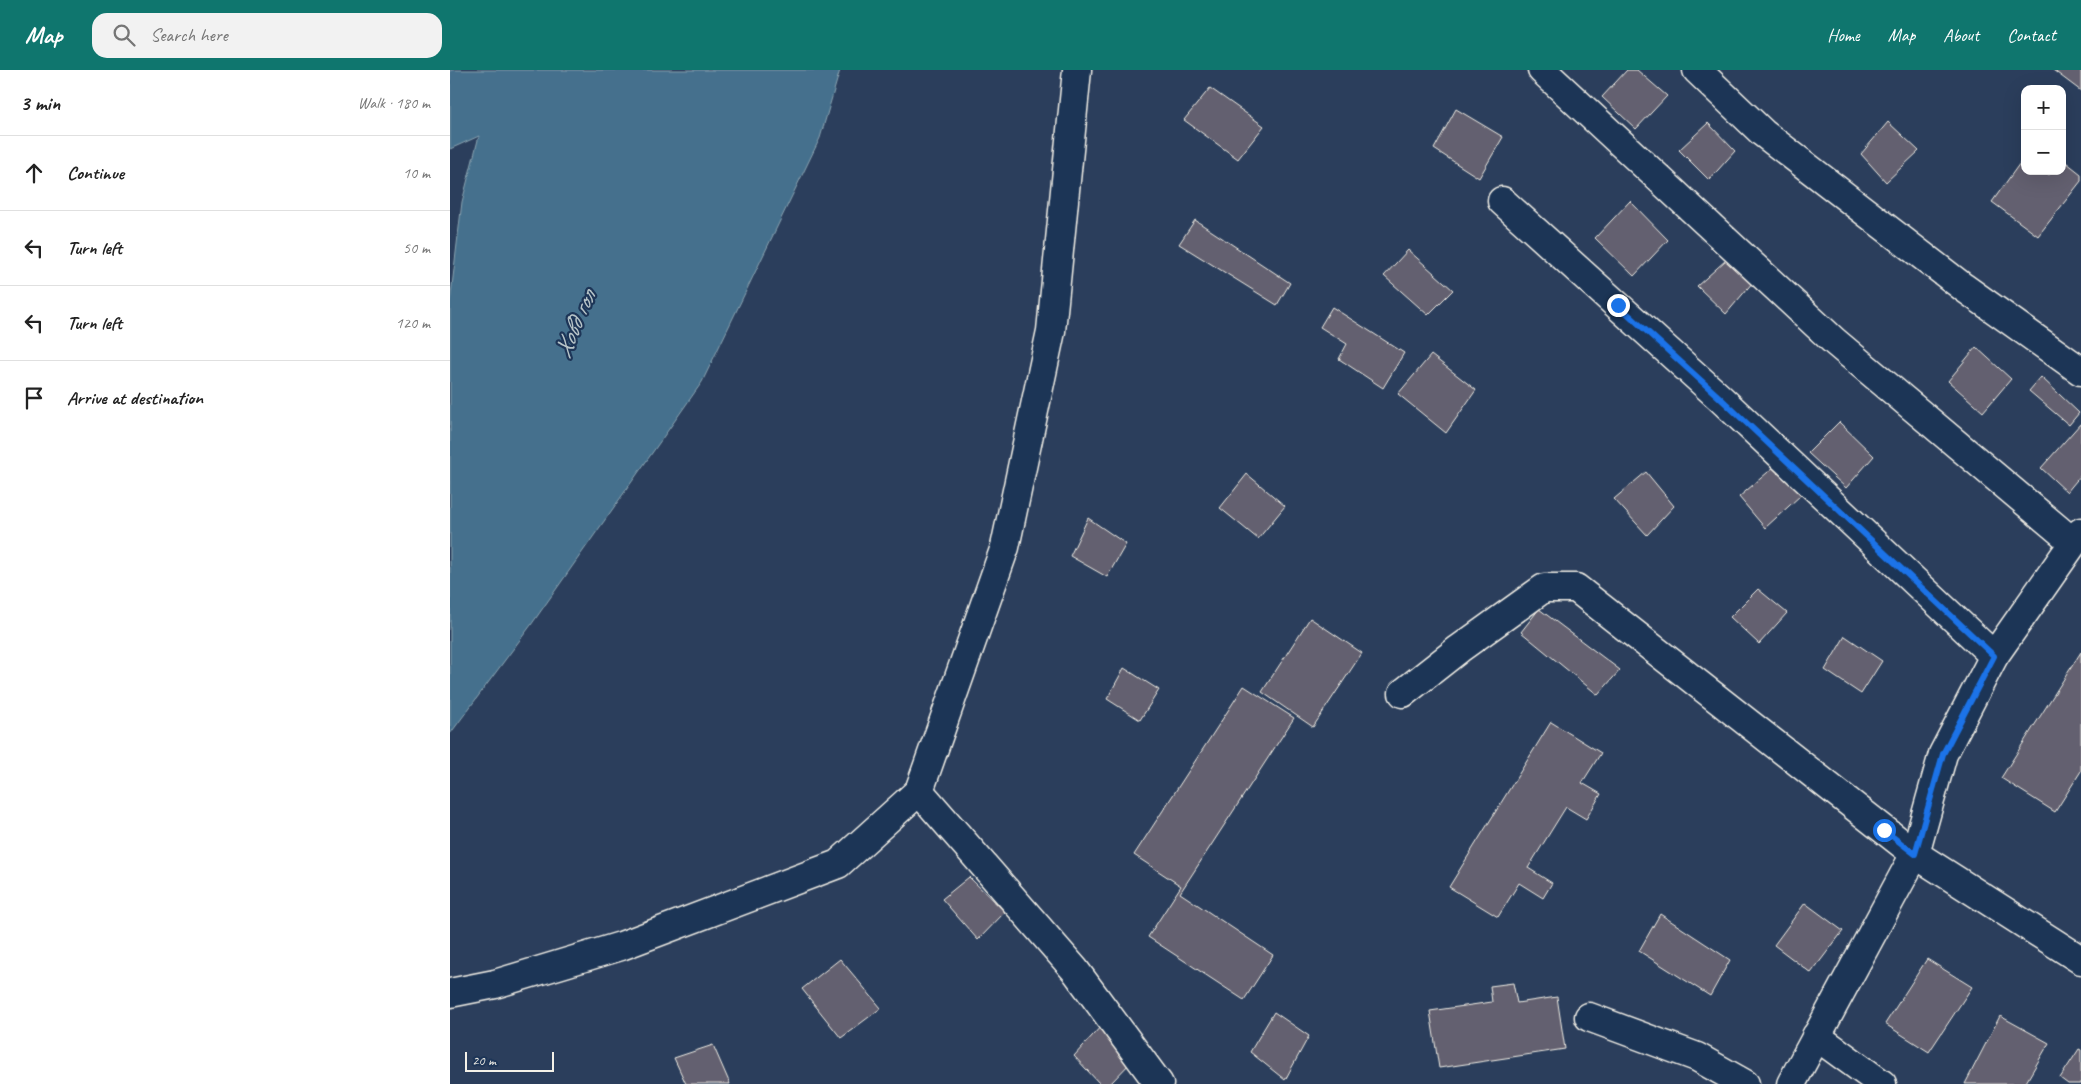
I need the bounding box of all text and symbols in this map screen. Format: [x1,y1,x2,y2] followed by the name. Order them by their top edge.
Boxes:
[92,13,442,58] search box
[25,20,62,50] text: Map
[110,21,138,49] icon: search
[150,23,228,47] text: Search here
[1827,24,1860,46] text: Home
[1888,24,1915,46] text: Map
[1943,24,1979,46] text: About
[2007,24,2056,46] text: Contact
[2021,85,2066,175] map controls
[2021,85,2066,130] button: +
[20,90,60,116] text: 3 min
[358,93,430,113] text: Walk · 180 m
[2021,130,2066,175] button: −
[20,159,48,187] icon: ahead
[67,161,124,185] text: Continue
[403,163,430,183] text: 10 m
[20,234,48,262] icon: left
[67,236,122,260] text: Turn left
[403,238,430,258] text: 50 m
[546,282,605,363] water label: Ховд гол
[1607,294,1630,317] route end
[20,309,48,337] icon: left
[67,311,122,335] text: Turn left
[396,313,430,333] text: 120 m
[20,384,48,412] icon: arrive
[67,386,203,410] text: Arrive at destination
[1873,819,1896,842] route start
[465,1049,554,1072] scale bar
[472,1052,496,1069] text: 20 m

